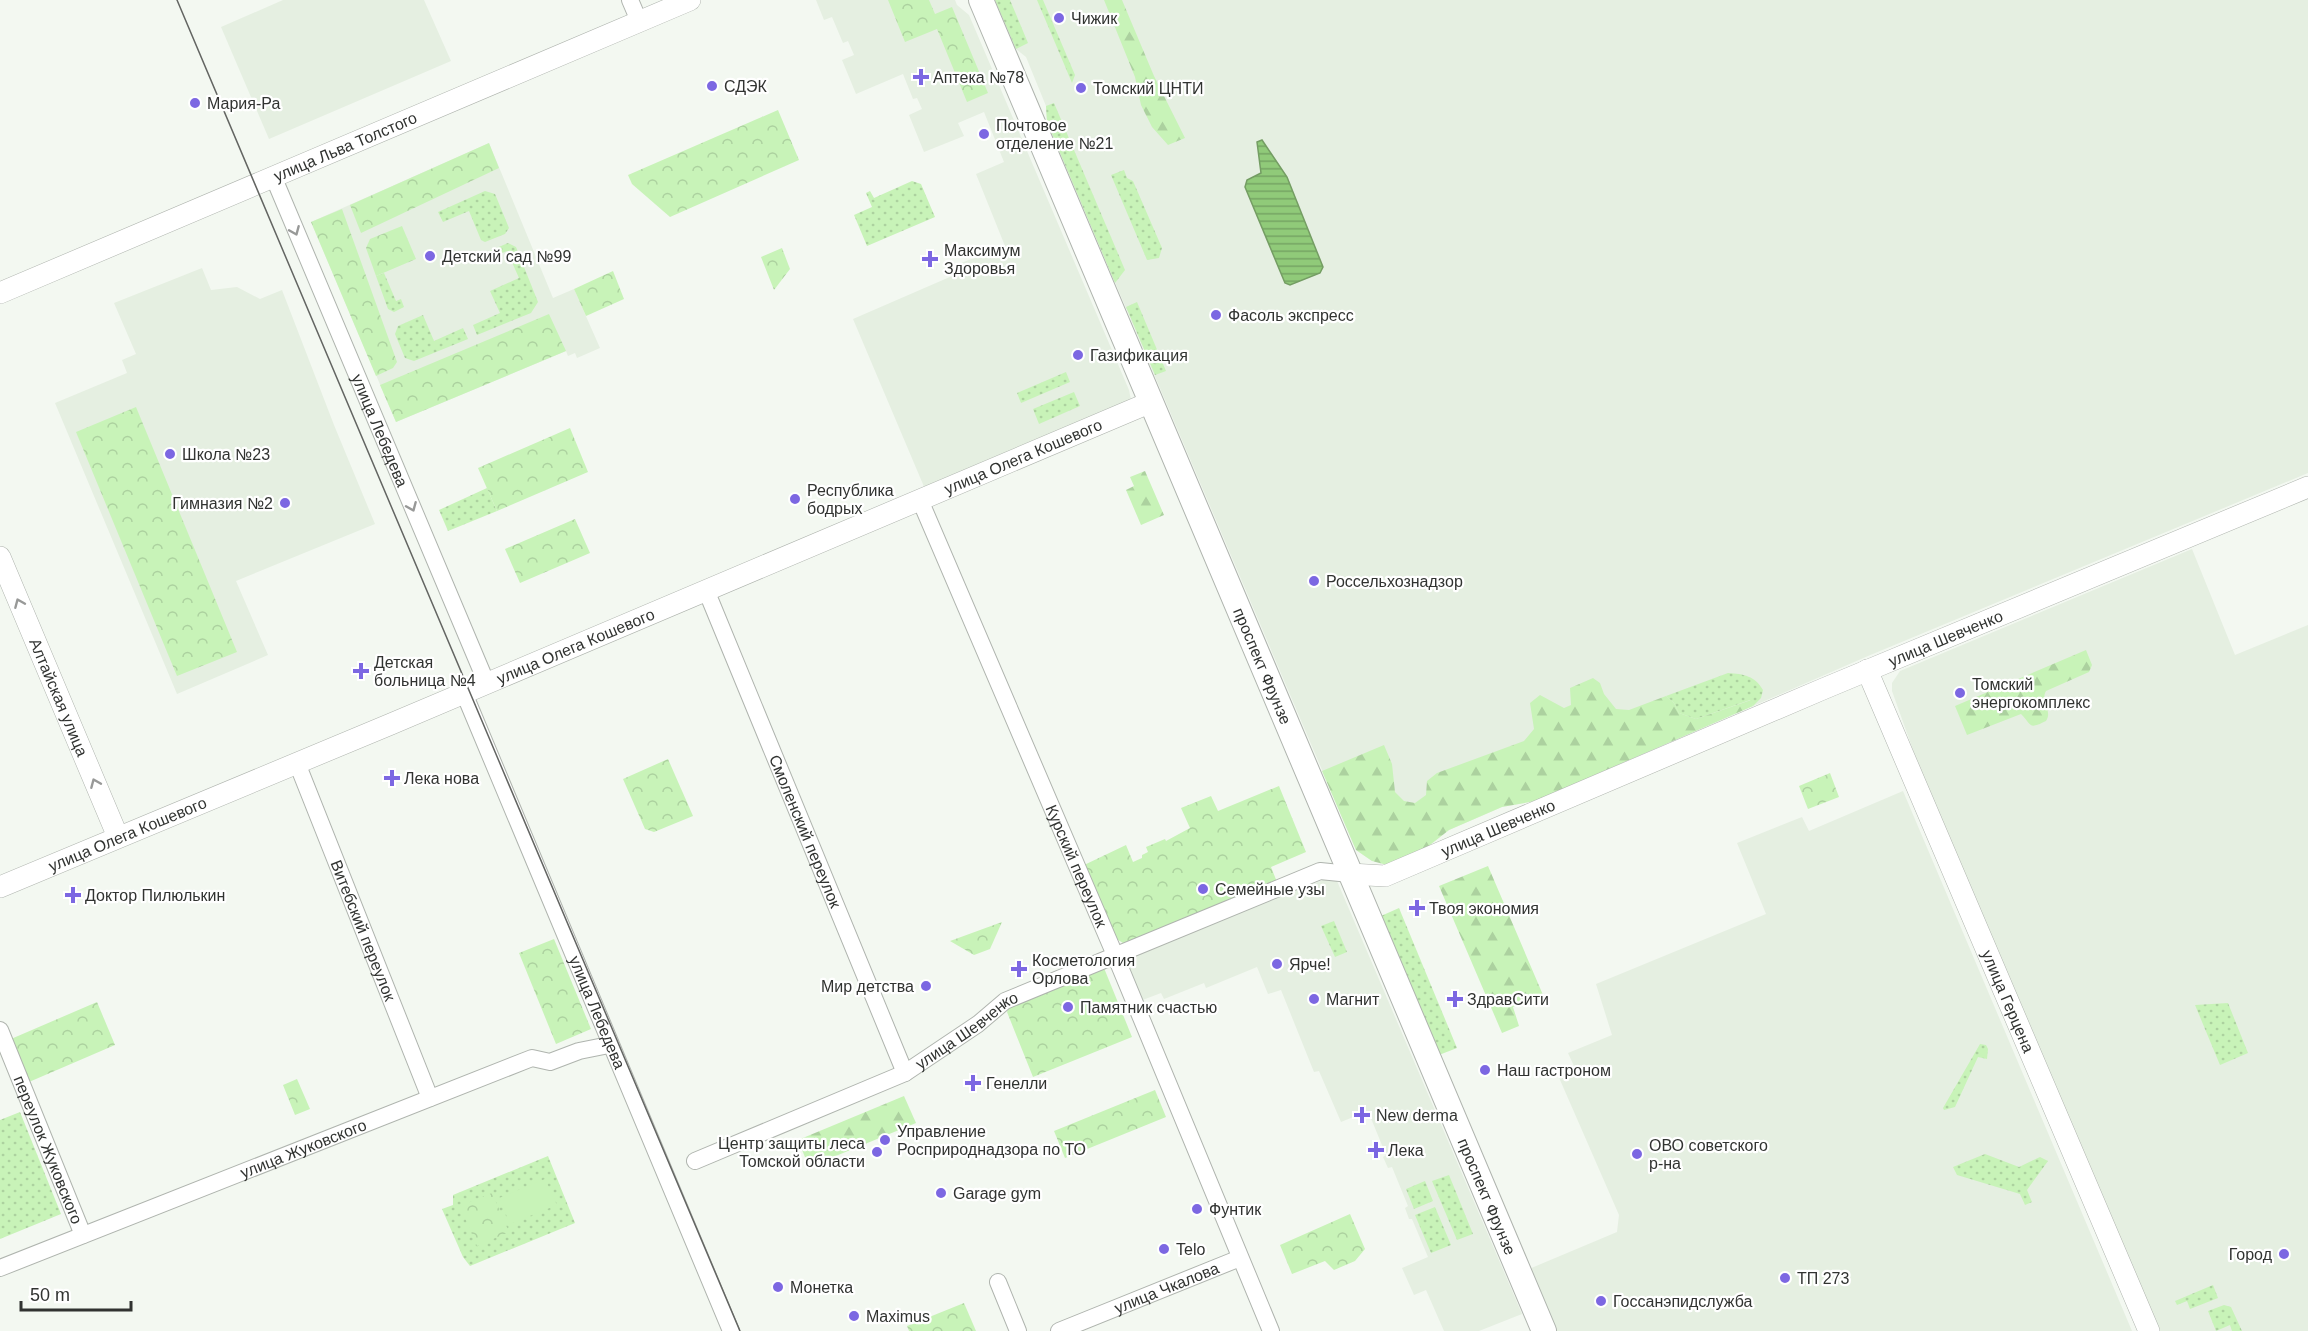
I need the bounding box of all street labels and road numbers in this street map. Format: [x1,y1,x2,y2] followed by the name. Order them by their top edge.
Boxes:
[271,108,419,184] street label: улица Льва Толстого
[349,371,411,489] street label: улица Лебедева
[942,415,1104,497] street label: улица Олега Кошевого
[494,605,657,687] street label: улица Олега Кошевого
[1231,605,1295,727] street label: проспект Фрунзе
[1886,607,2005,669] street label: улица Шевченко
[27,636,91,759] street label: Алтайская улица
[766,752,845,911] street label: Смоленский переулок
[46,793,209,874] street label: улица Олега Кошевого
[1439,796,1558,859] street label: улица Шевченко
[1043,802,1111,931] street label: Курский переулок
[328,857,399,1004] street label: Витебский переулок
[1979,947,2038,1055] street label: улица Герцена
[566,953,629,1071] street label: улица Лебедева
[912,988,1020,1072] street label: улица Шевченко
[11,1073,86,1226] street label: переулок Жуковского
[238,1116,369,1181] street label: улица Жуковского
[1455,1136,1519,1257] street label: проспект Фрунзе
[1112,1259,1221,1316] street label: улица Чкалова

